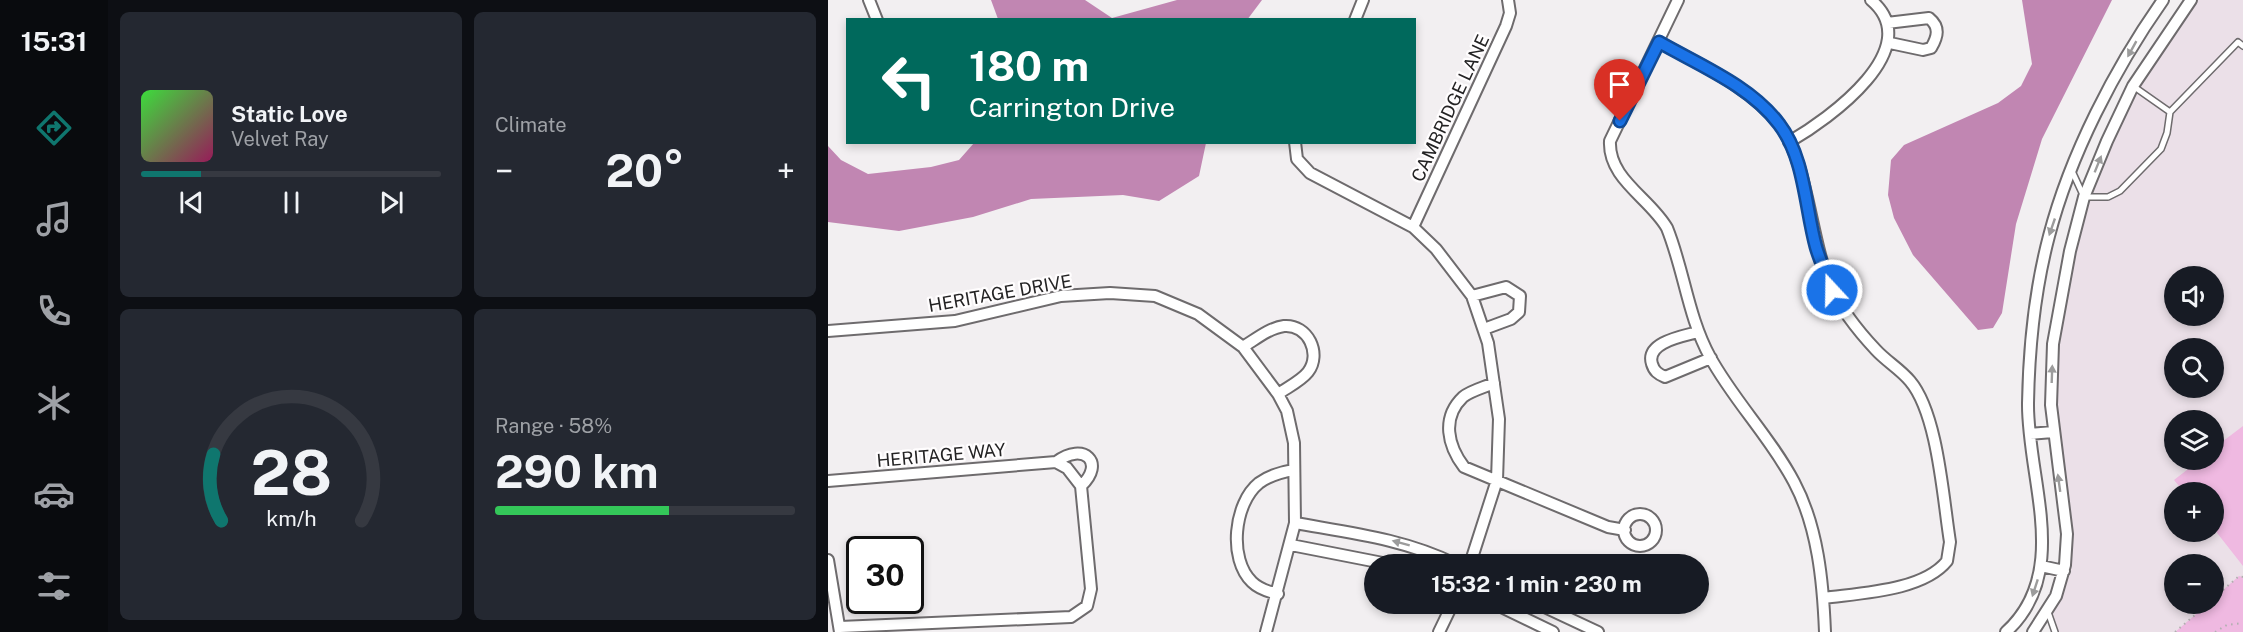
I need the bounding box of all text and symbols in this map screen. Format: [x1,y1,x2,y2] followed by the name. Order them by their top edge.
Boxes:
[21,25,87,57] text: 15:31
[1407,31,1493,185] street label: CAMBRIDGE LANE
[969,41,1089,90] text: 180 m
[2127,41,2137,58] one-way arrow
[870,42,948,120] icon: left
[1594,59,1645,121] pin
[1603,68,1636,101] icon: arrive
[969,91,1175,123] text: Carrington Drive
[231,101,348,127] text: Static Love
[33,107,75,149] icon: directions
[495,113,567,137] text: Climate
[231,127,329,151] text: Velvet Ray
[606,144,684,197] text: 20°
[495,152,513,190] text: −
[777,152,795,190] text: +
[2093,154,2103,172] one-way arrow
[175,186,208,219] icon: previous
[275,186,308,219] icon: pause
[375,186,408,219] icon: next
[33,198,75,240] icon: music
[2047,218,2056,236] one-way arrow
[1800,258,1864,322] position arrow
[2164,266,2224,614] map controls
[2164,266,2224,326] button: sound
[927,270,1073,316] street label: HERITAGE DRIVE
[33,290,75,332] icon: phone
[2164,338,2224,398] button: search
[2048,364,2057,383] one-way arrow
[33,382,75,424] icon: climate
[2164,410,2224,470] button: layers
[495,414,612,438] text: Range · 58%
[250,436,332,509] text: 28
[876,439,1006,471] street label: HERITAGE WAY
[495,445,659,498] text: 290 km
[33,473,75,515] icon: car
[2055,473,2064,492] one-way arrow
[2164,482,2224,542] button: +
[266,507,316,532] text: km/h
[846,536,924,614] speed limit sign: 30
[1392,538,1410,547] one-way arrow
[2164,554,2224,614] button: −
[33,565,75,607] icon: filters
[1431,571,1642,597] text: 15:32 · 1 min · 230 m
[2029,579,2039,597] one-way arrow

